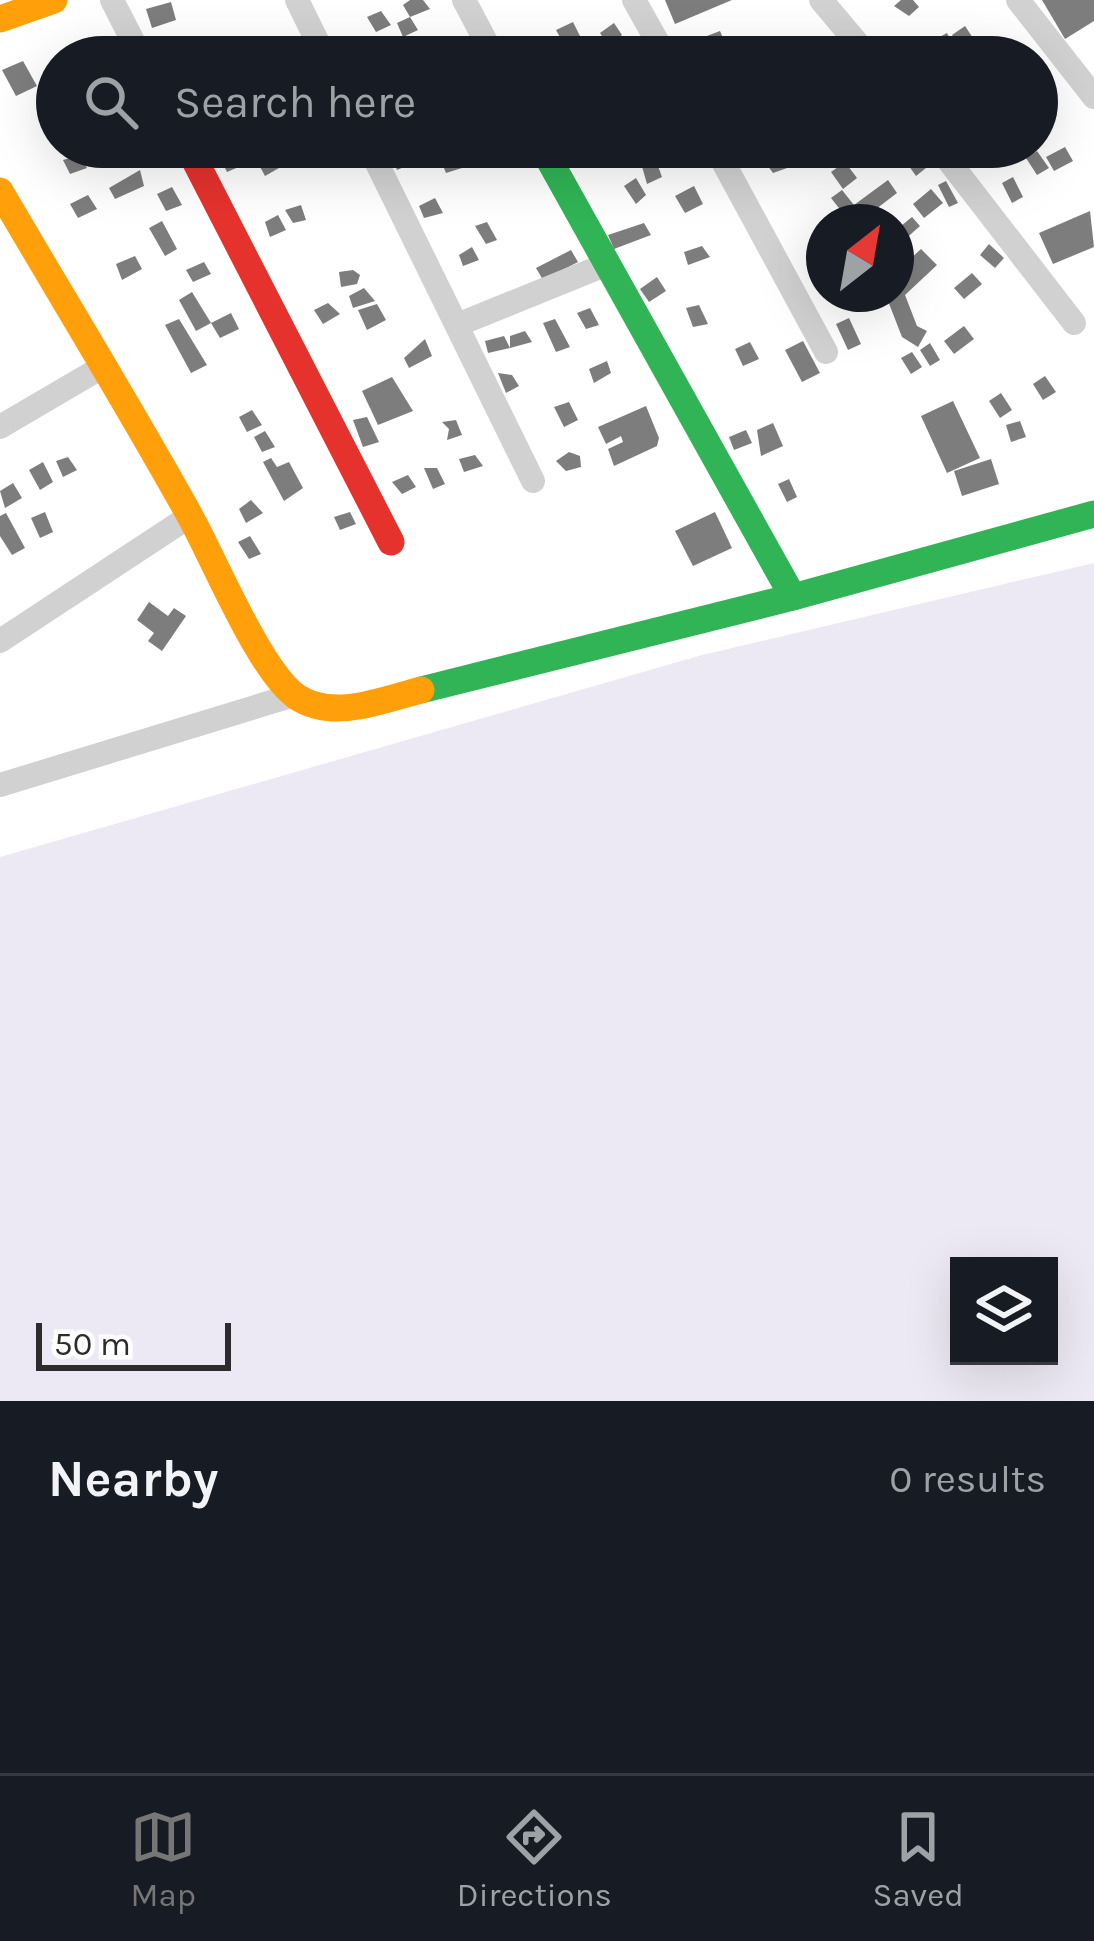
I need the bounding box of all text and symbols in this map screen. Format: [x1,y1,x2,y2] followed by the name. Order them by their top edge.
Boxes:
[36,36,1058,168] search box
[78,69,144,135] icon: search
[174,76,416,128] text: Search here
[806,204,914,312] north arrow
[950,1257,1058,1365] map controls
[950,1257,1058,1365] button: layers
[36,1317,231,1370] scale bar
[54,1325,131,1363] text: 50 m
[48,1449,218,1509] text: Nearby
[889,1456,1046,1502] text: 0 results
[130,1804,196,1914] tab: Map
[457,1804,612,1914] tab: Directions
[873,1804,964,1914] tab: Saved

